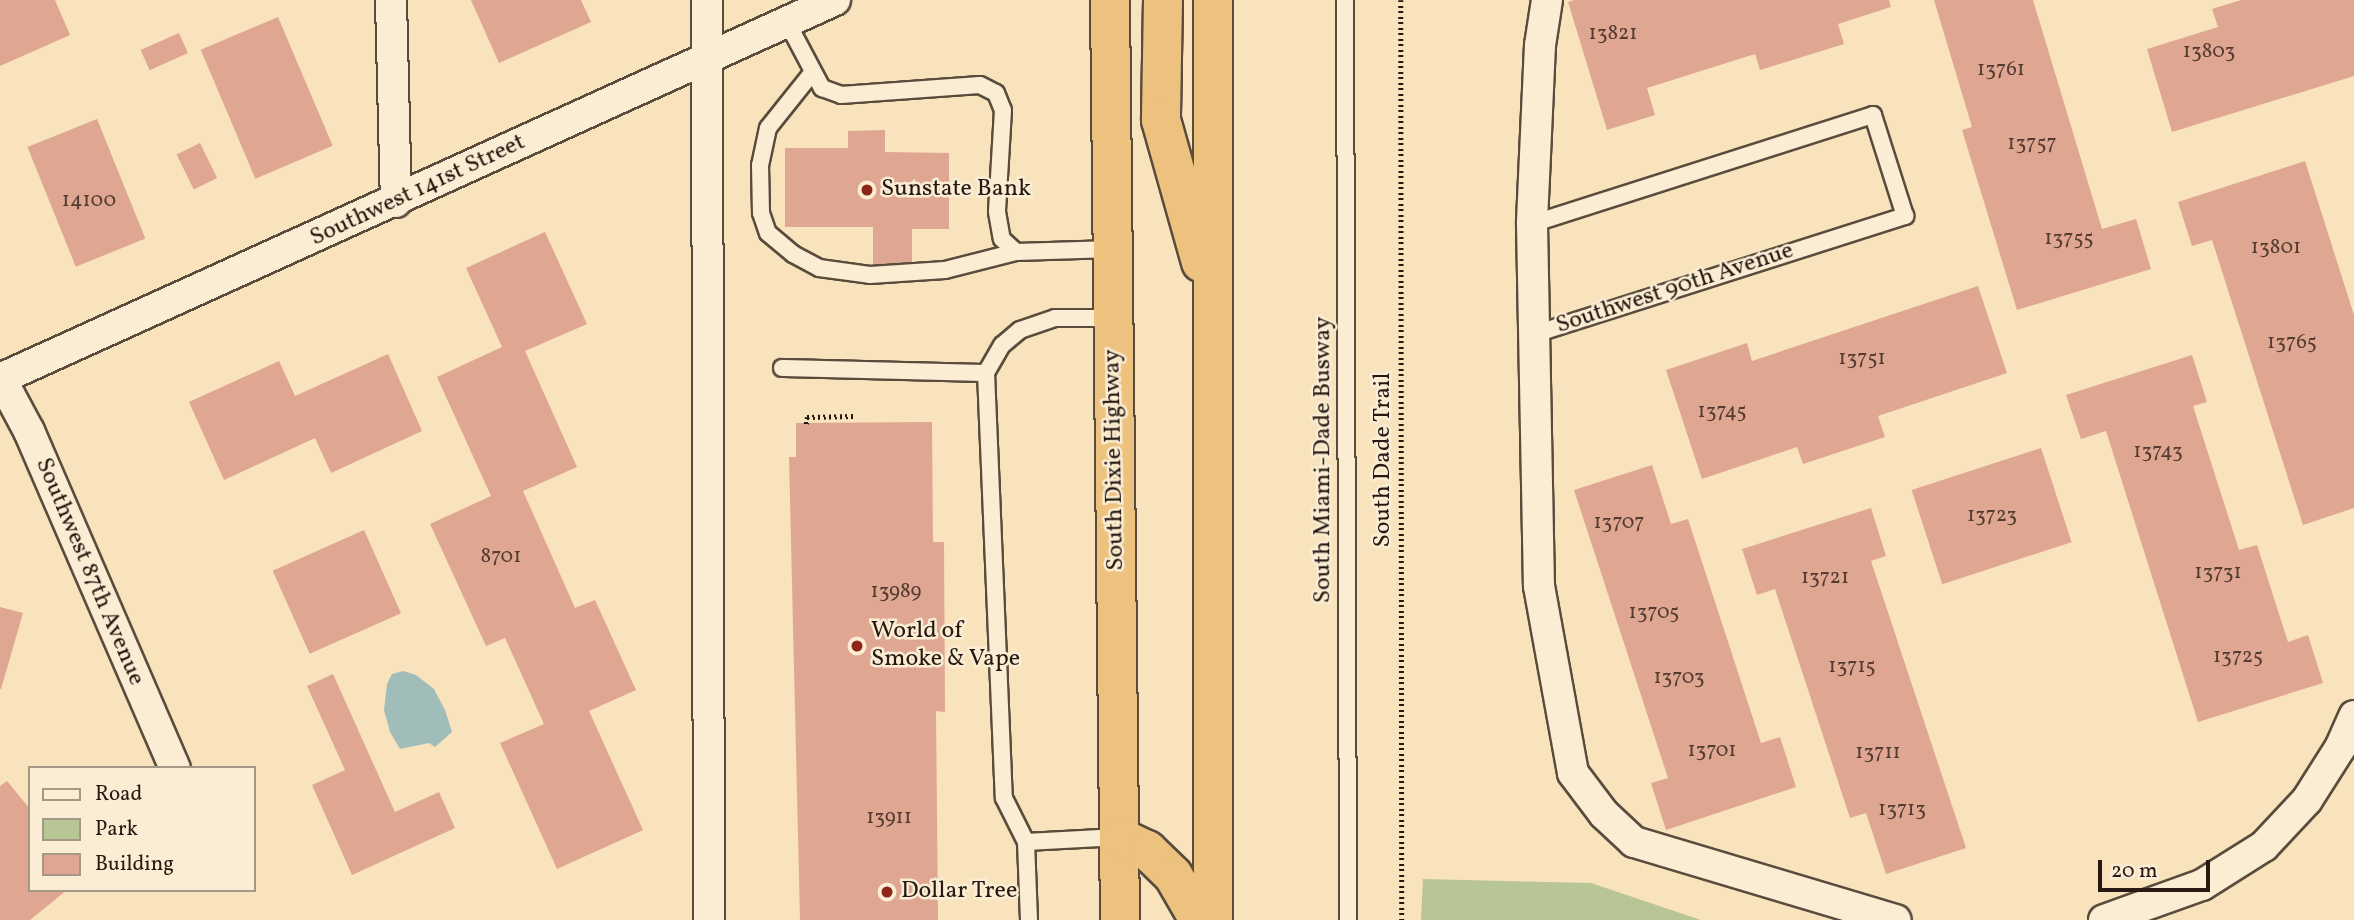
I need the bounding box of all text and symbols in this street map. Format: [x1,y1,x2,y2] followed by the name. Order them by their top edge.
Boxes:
[1588,21,1638,47] house number: 13821
[2183,39,2235,65] house number: 13803
[1977,57,2025,83] house number: 13761
[306,129,530,253] street label: Southwest 141st Street
[2007,131,2057,157] house number: 13757
[881,176,1031,204] place label: Sunstate Bank
[859,182,875,198] marker: Sunstate Bank
[62,188,116,214] house number: 14100
[2044,226,2094,252] house number: 13755
[2251,235,2301,261] house number: 13801
[1553,237,1797,341] street label: Southwest 90th Avenue
[1310,317,1338,603] street label: South Miami-Dade Busway
[2267,330,2317,356] house number: 13765
[1838,346,1886,372] house number: 13751
[1099,349,1131,571] street label: South Dixie Highway
[1370,372,1398,548] street label: South Dade Trail
[1697,399,1747,425] house number: 13745
[2133,439,2183,465] house number: 13743
[28,454,150,690] street label: Southwest 87th Avenue
[1967,503,2017,529] house number: 13723
[1593,510,1645,536] house number: 13707
[481,544,521,570] house number: 8701
[2194,560,2242,586] house number: 13731
[1801,565,1849,591] house number: 13721
[871,579,921,605] house number: 13989
[1629,600,1679,626] house number: 13705
[871,618,1021,674] place label: World of Smoke & Vape
[849,638,865,654] marker: World of Smoke & Vape
[2213,644,2263,670] house number: 13725
[1828,654,1876,680] house number: 13715
[1653,665,1705,691] house number: 13703
[1687,738,1737,764] house number: 13701
[1855,740,1901,766] house number: 13711
[28,766,256,892] legend
[95,780,142,809] text: Road
[1878,797,1926,823] house number: 13713
[866,805,912,831] house number: 13911
[95,815,138,844] text: Park
[2102,846,2214,890] scale bar
[95,850,174,879] text: Building
[2111,857,2157,886] text: 20 m
[901,878,1018,906] place label: Dollar Tree
[879,884,895,900] marker: Dollar Tree

